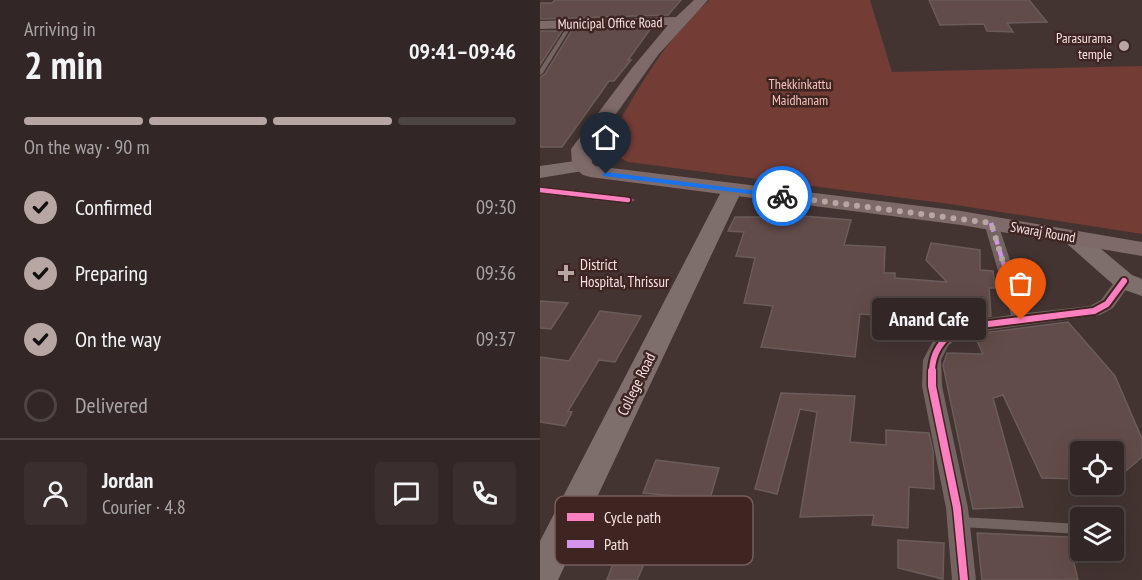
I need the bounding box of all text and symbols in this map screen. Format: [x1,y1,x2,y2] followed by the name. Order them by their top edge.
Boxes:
[557,13,663,33] street label: Municipal Office Road
[24,16,96,42] text: Arriving in
[1056,29,1112,63] place label: Parasurama temple
[409,37,516,65] text: 09:41–09:46
[24,39,103,90] text: 2 min
[1117,39,1131,53] marker: Parasurama temple
[768,75,832,109] park label: Thekkinkattu Maidhanam
[580,112,631,174] pin
[589,121,622,154] icon: home
[24,134,150,160] text: On the way · 90 m
[752,166,812,226] courier
[766,180,799,213] icon: bike
[24,191,57,224] icon: check
[75,193,152,221] text: Confirmed
[476,194,516,220] text: 09:30
[1009,217,1077,247] street label: Swaraj Round
[580,255,670,291] place label: District Hospital, Thrissur
[24,257,57,290] icon: check
[995,258,1046,320] pin
[75,259,148,287] text: Preparing
[476,260,516,286] text: 09:36
[557,264,575,282] marker: District Hospital, Thrissur
[1004,267,1037,300] icon: bag
[871,299,985,341] callout: Anand Cafe
[889,306,969,332] text: Anand Cafe
[24,323,57,356] icon: check
[75,325,161,353] text: On the way
[476,326,516,352] text: 09:37
[613,350,659,418] street label: College Road
[75,391,148,419] text: Delivered
[1070,441,1124,561] map controls
[1070,441,1124,495] button: locate
[24,462,87,525] button: person
[375,462,438,525] button: chat
[453,462,516,525] button: phone
[102,466,153,494] text: Jordan
[102,494,186,520] text: Courier · 4.8
[555,496,753,565] legend
[604,507,661,527] text: Cycle path
[1070,507,1124,561] button: layers
[604,534,629,554] text: Path

